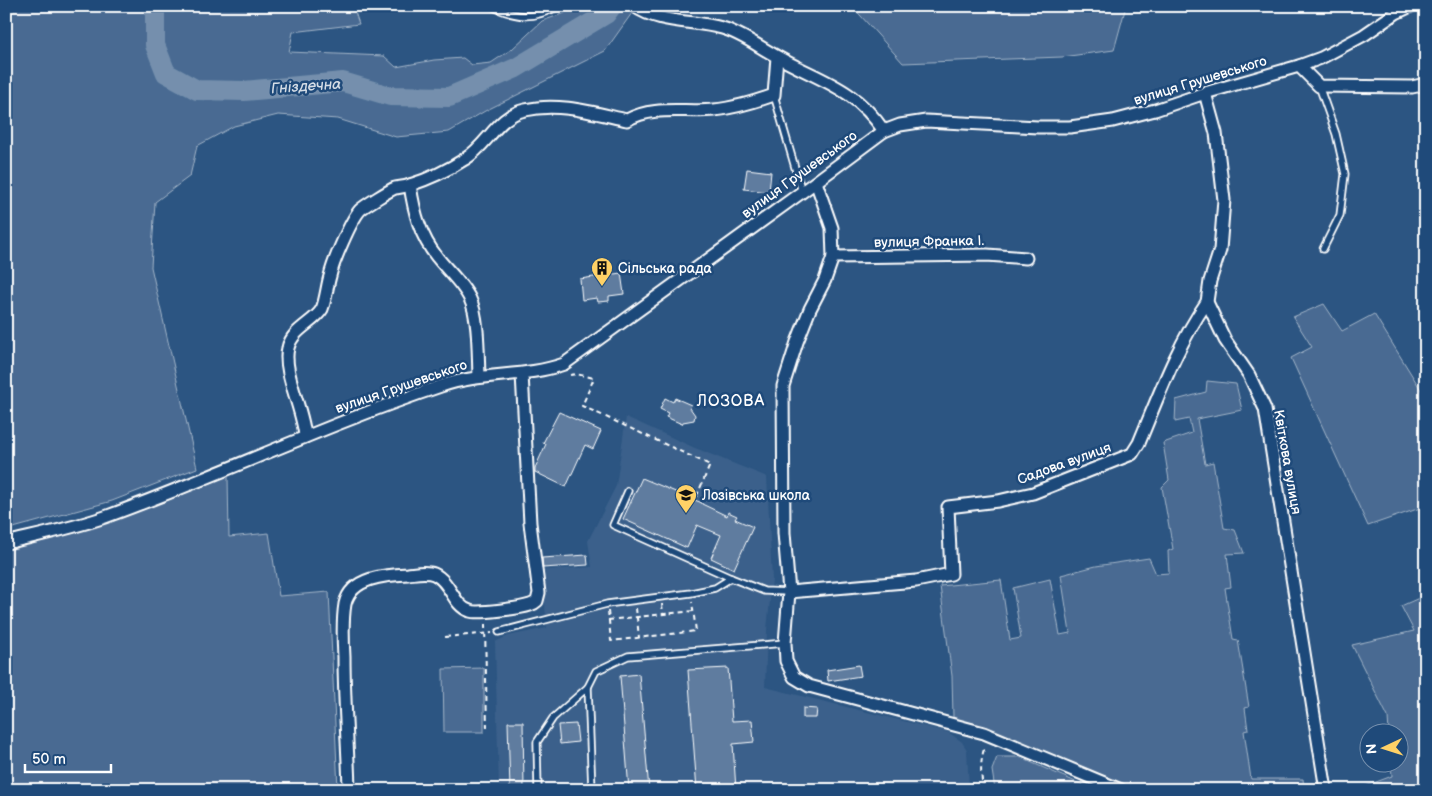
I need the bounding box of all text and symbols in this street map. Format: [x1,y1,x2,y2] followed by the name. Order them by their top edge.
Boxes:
[1132,52,1269,109] street label: вулиця Грушевського
[270,75,342,98] water label: Гніздечна
[738,127,860,222] street label: вулиця Грушевського
[874,232,985,251] street label: вулиця Франка І.
[590,256,614,287] building icon: Сільська рада
[618,260,713,277] place label: Сільська рада
[333,356,469,417] street label: вулиця Грушевського
[696,392,765,411] district label: ЛОЗОВА
[1270,409,1305,516] street label: Квіткова вулиця
[1015,439,1114,488] street label: Садова вулиця
[674,483,698,514] school or university icon: Лозівська школа
[701,487,811,504] place label: Лозівська школа
[1360,724,1410,774] north arrow
[25,741,111,773] scale bar
[1363,743,1380,755] text: N
[32,750,66,769] text: 50 m

